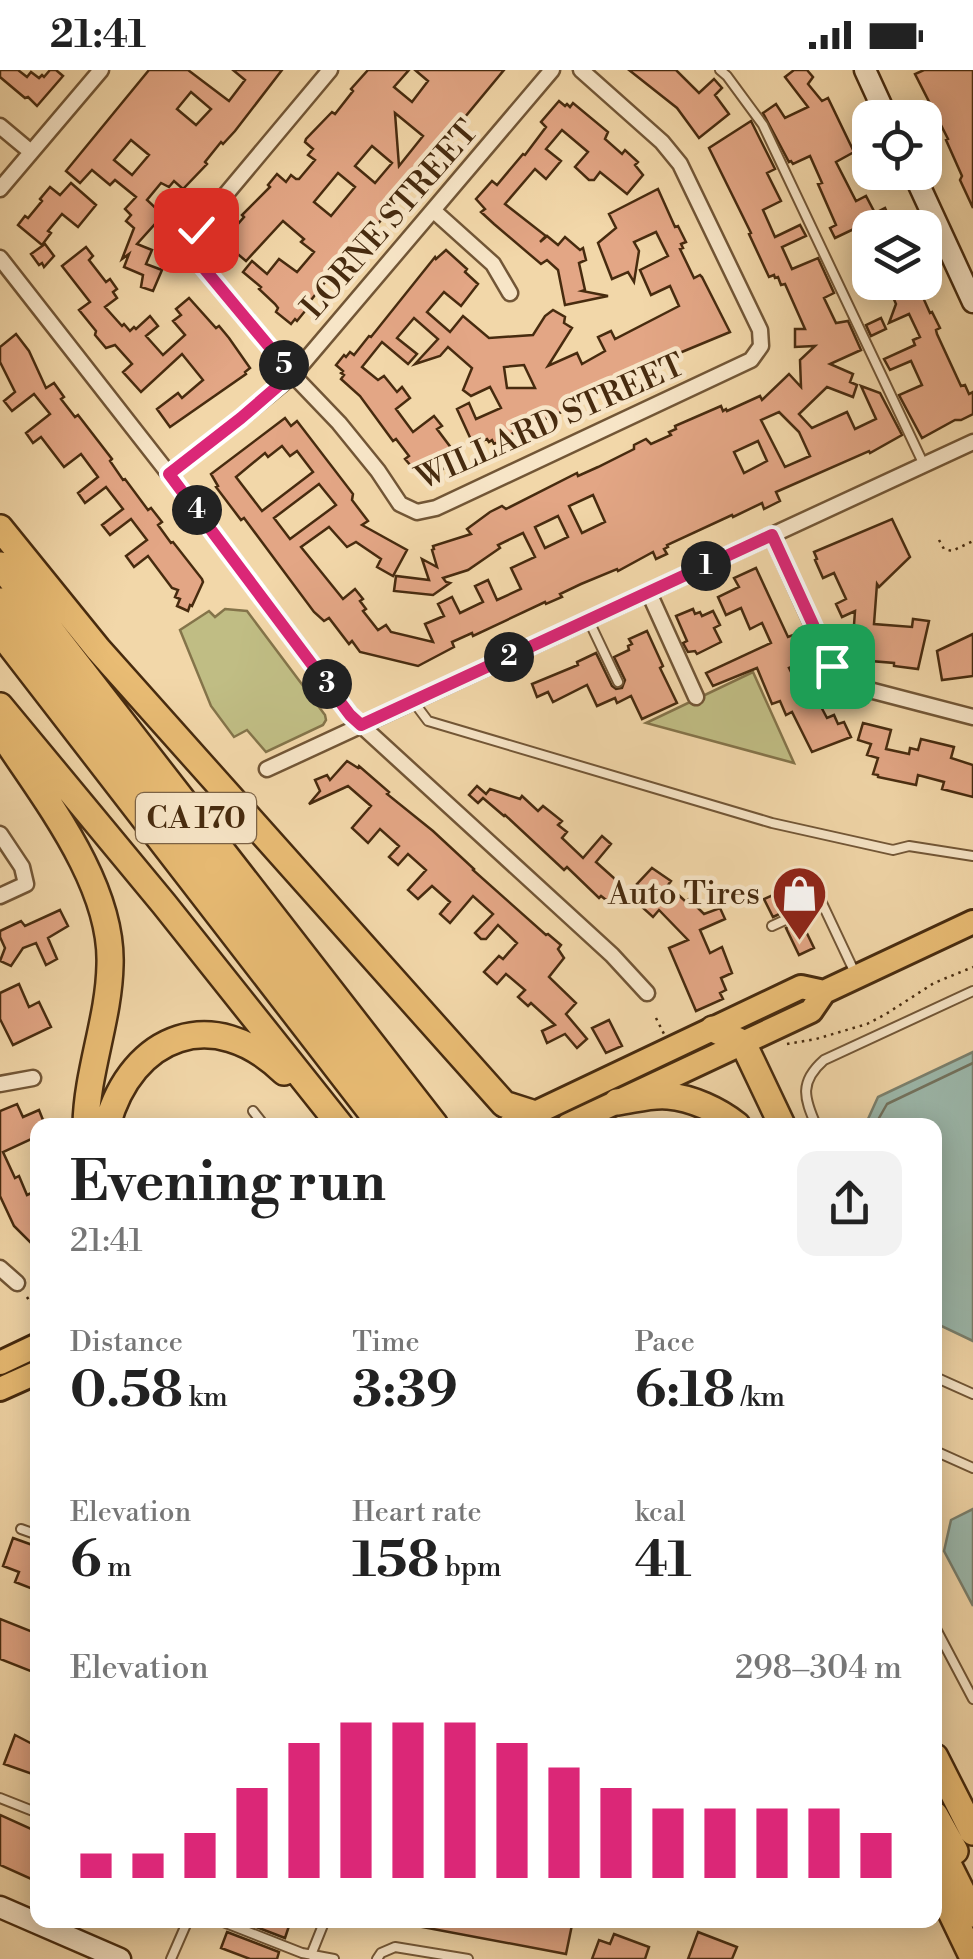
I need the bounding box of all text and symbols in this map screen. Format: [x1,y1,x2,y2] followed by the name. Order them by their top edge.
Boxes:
[50,12,146,59] text: 21:41
[852,100,942,300] map controls
[852,100,942,190] button: locate
[293,112,487,327] street label: LORNE STREET
[154,188,239,273] pin
[169,203,224,258] icon: check
[852,210,942,300] button: layers
[259,340,309,390] pin: 5
[409,345,691,499] street label: WILLARD STREET
[275,347,293,382] text: 5
[172,485,222,535] pin: 4
[188,492,206,527] text: 4
[681,541,731,591] pin: 1
[699,548,713,583] text: 1
[790,624,875,709] pin
[484,632,534,682] pin: 2
[500,639,518,674] text: 2
[805,639,860,694] icon: arrive
[302,659,352,709] pin: 3
[319,666,335,701] text: 3
[136,793,256,843] road number: CA 170
[769,863,829,942] shop icon: Auto Tires
[607,874,760,914] place label: Auto Tires
[70,1149,386,1218] text: Evening run
[797,1151,902,1256] button: share
[70,1221,142,1261] text: 21:41
[70,1325,183,1360] text: Distance
[352,1325,420,1360] text: Time
[635,1325,695,1360] text: Pace
[70,1360,183,1422] text: 0.58
[352,1360,458,1422] text: 3:39
[635,1360,735,1422] text: 6:18
[183,1380,228,1415] text: km
[735,1380,785,1415] text: /km
[70,1495,191,1530] text: Elevation
[352,1495,482,1530] text: Heart rate
[635,1495,685,1530] text: kcal
[70,1530,102,1592] text: 6
[352,1530,439,1592] text: 158
[635,1530,692,1592] text: 41
[102,1550,132,1585] text: m
[439,1550,502,1585] text: bpm
[70,1648,209,1688] text: Elevation
[735,1648,902,1688] text: 298–304 m

